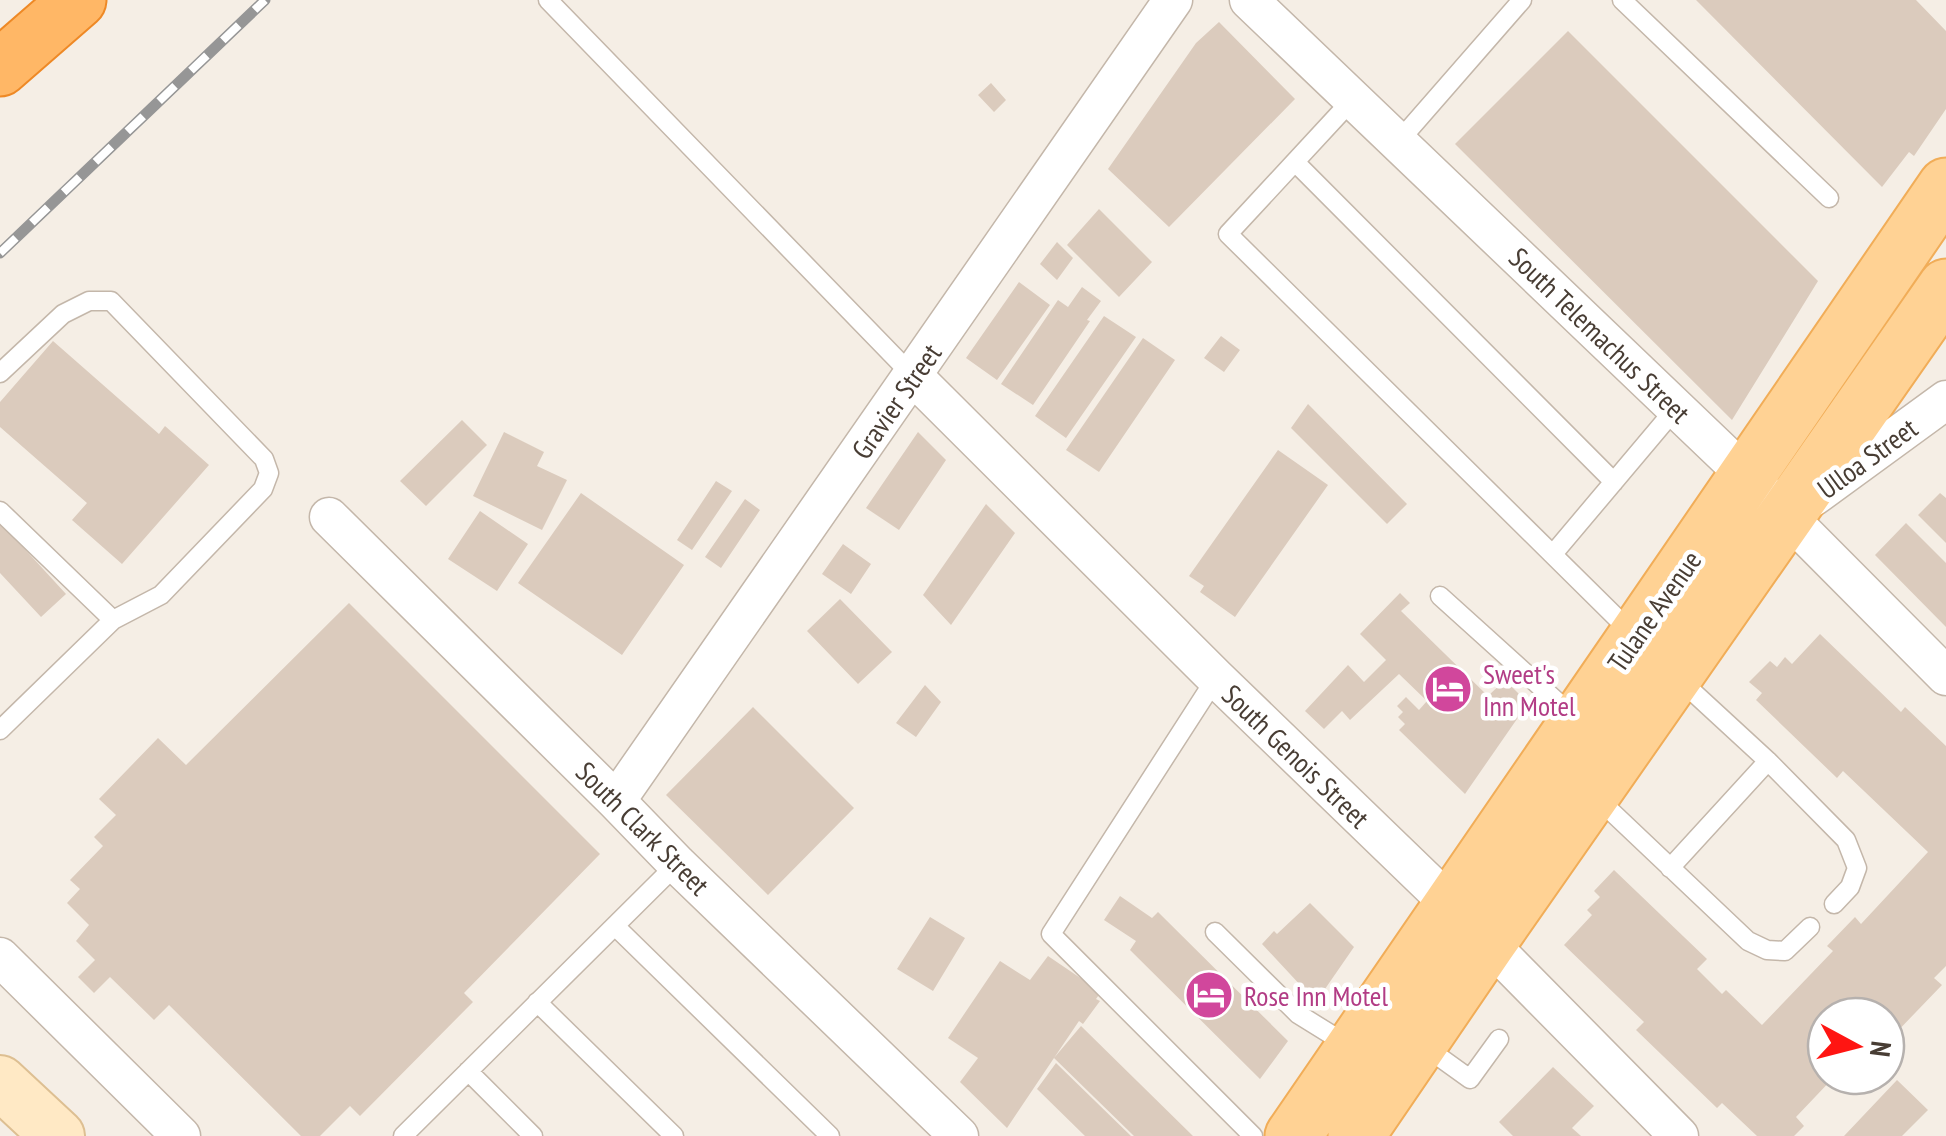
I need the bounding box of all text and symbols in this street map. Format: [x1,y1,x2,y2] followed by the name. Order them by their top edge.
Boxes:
[1502,239,1699,431] street label: South Telemachus Street
[843,336,949,466] street label: Gravier Street
[1810,409,1925,507] street label: Ulloa Street
[1599,543,1709,679] street label: Tulane Avenue
[1483,655,1576,724] place label: Sweet's Inn Motel
[1422,663,1474,715] hotel icon: Sweet's Inn Motel
[1214,676,1378,836] street label: South Genois Street
[568,753,718,903] street label: South Clark Street
[1183,969,1235,1021] hotel icon: Rose Inn Motel
[1244,977,1388,1014] place label: Rose Inn Motel
[1806,996,1906,1096] north arrow
[1862,1039,1901,1059] text: N

